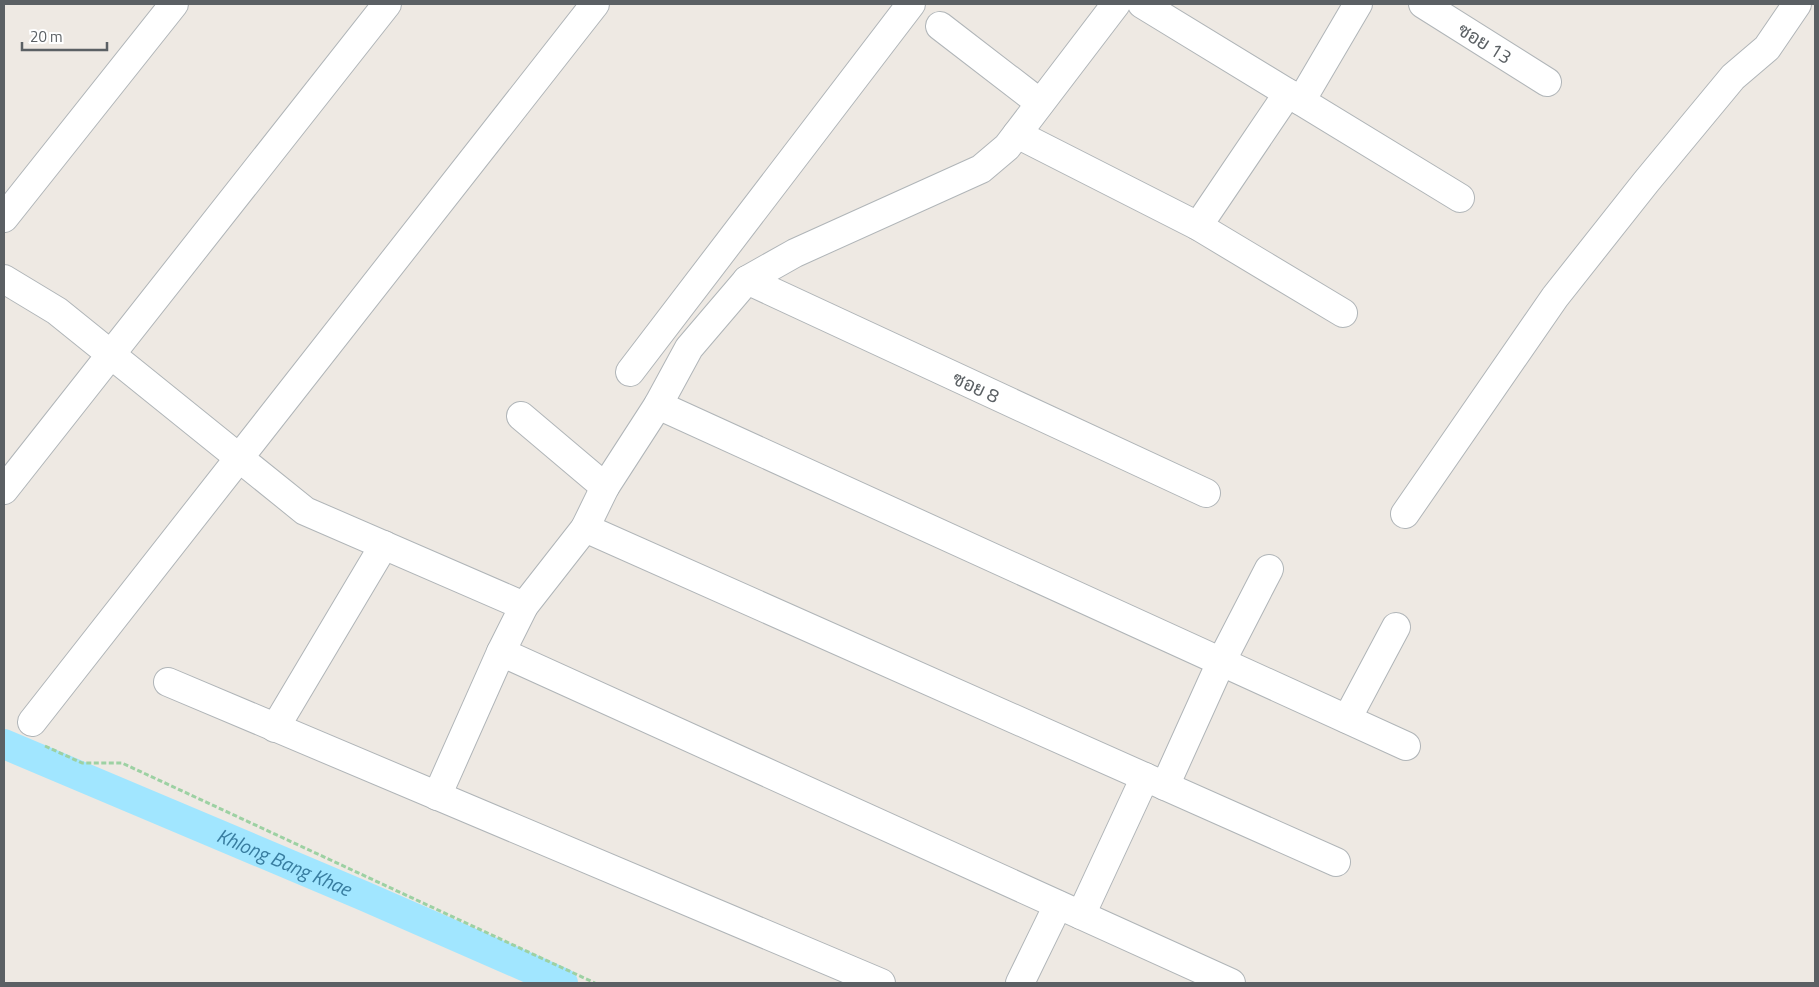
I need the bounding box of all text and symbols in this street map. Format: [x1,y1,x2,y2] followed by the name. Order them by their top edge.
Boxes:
[1452,15,1518,71] street label: ซอย 13
[22,20,108,52] scale bar
[30,25,63,48] text: 20 m
[948,363,1005,410] street label: ซอย 8
[212,820,358,905] water label: Khlong Bang Khae

